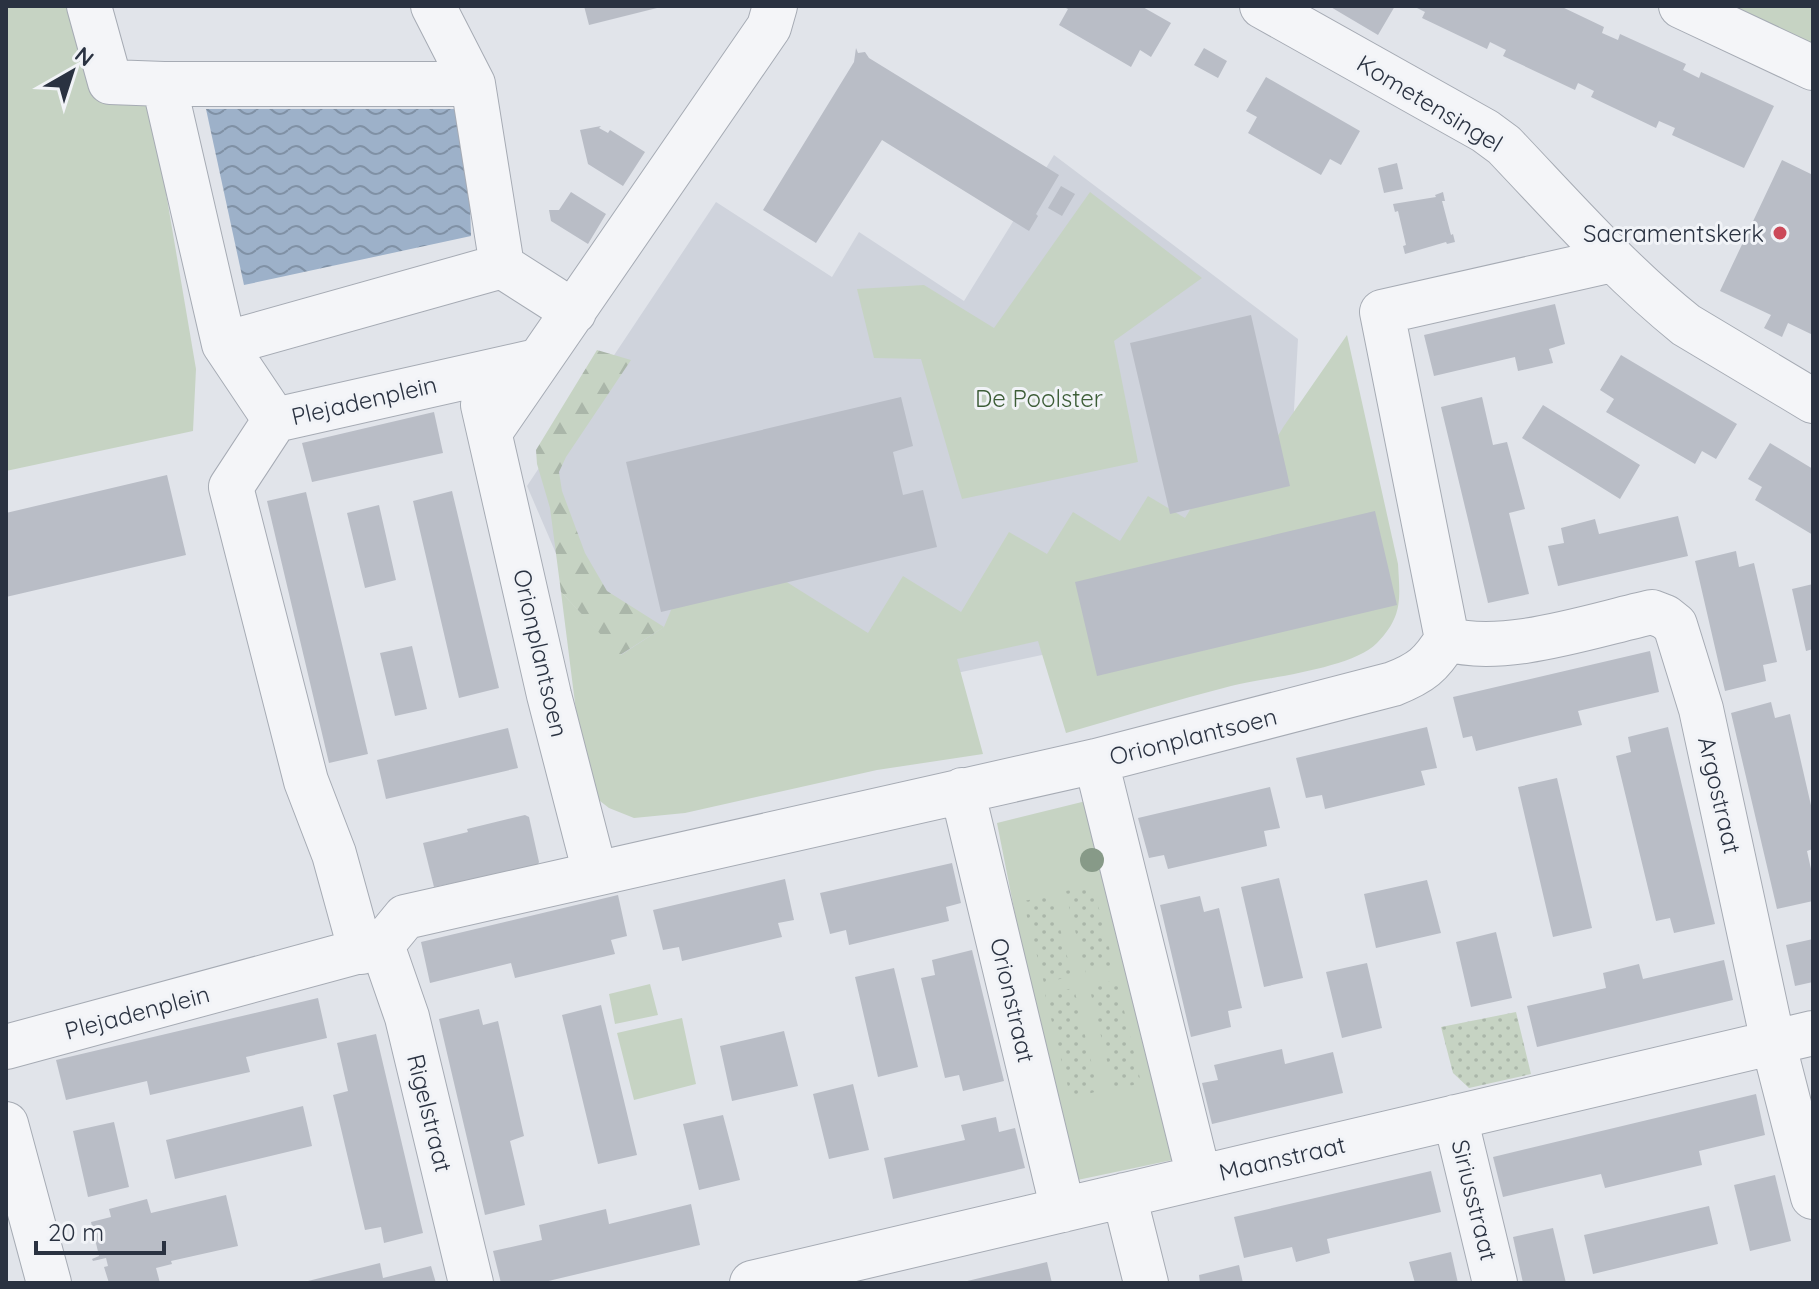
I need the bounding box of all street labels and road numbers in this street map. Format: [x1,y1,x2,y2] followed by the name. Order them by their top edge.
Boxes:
[1352,48,1508,158] street label: Kometensingel
[288,369,440,431] street label: Plejadenplein
[507,566,575,740] street label: Orionplantsoen
[1106,701,1280,771] street label: Orionplantsoen
[1692,734,1748,856] street label: Argostraat
[984,935,1042,1065] street label: Orionstraat
[61,978,213,1046] street label: Plejadenplein
[401,1051,459,1175] street label: Rigelstraat
[1216,1129,1348,1187] street label: Maanstraat
[1445,1136,1505,1264] street label: Siriusstraat

